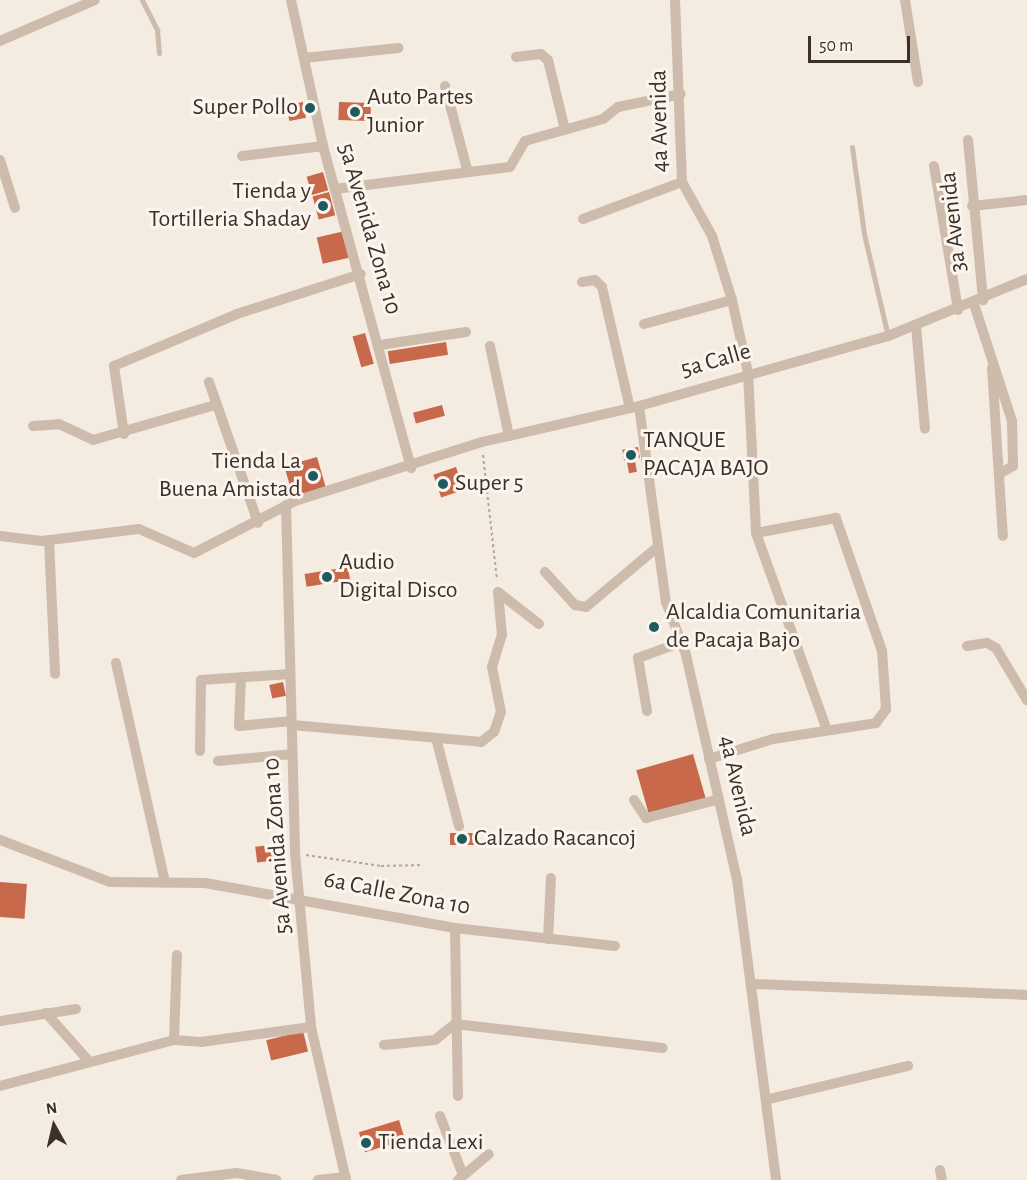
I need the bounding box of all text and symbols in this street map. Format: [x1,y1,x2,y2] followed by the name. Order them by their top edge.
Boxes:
[811,24,913,62] scale bar
[819,37,853,55] text: 50 m
[645,69,675,173] street label: 4a Avenida
[367,84,473,140] place label: Auto Partes Junior
[193,94,298,122] place label: Super Pollo
[303,101,317,115] marker: Super Pollo
[348,105,362,119] marker: Auto Partes Junior
[331,140,407,318] street label: 5a Avenida Zona 10
[934,170,974,274] street label: 3a Avenida
[148,178,311,234] place label: Tienda y Tortilleria Shaday
[316,199,330,213] marker: Tienda y Tortilleria Shaday
[678,337,754,385] street label: 5a Calle
[643,427,768,483] place label: TANQUE PACAJA BAJO
[159,448,301,504] place label: Tienda La Buena Amistad
[624,448,638,462] marker: TANQUE PACAJA BAJO
[306,469,320,483] marker: Tienda La Buena Amistad
[455,470,524,498] place label: Super 5
[436,477,450,491] marker: Super 5
[339,549,458,605] place label: Audio Digital Disco
[320,570,334,584] marker: Audio Digital Disco
[666,599,861,655] place label: Alcaldia Comunitaria de Pacaja Bajo
[647,620,661,634] marker: Alcaldia Comunitaria de Pacaja Bajo
[711,733,763,839] street label: 4a Avenida
[257,757,299,935] street label: 5a Avenida Zona 10
[474,825,636,853] place label: Calzado Racancoj
[455,832,469,846] marker: Calzado Racancoj
[321,866,473,922] street label: 6a Calle Zona 10
[24,1096,84,1156] north arrow
[45,1099,58,1117] text: N
[378,1129,483,1157] place label: Tienda Lexi
[359,1136,373,1150] marker: Tienda Lexi

